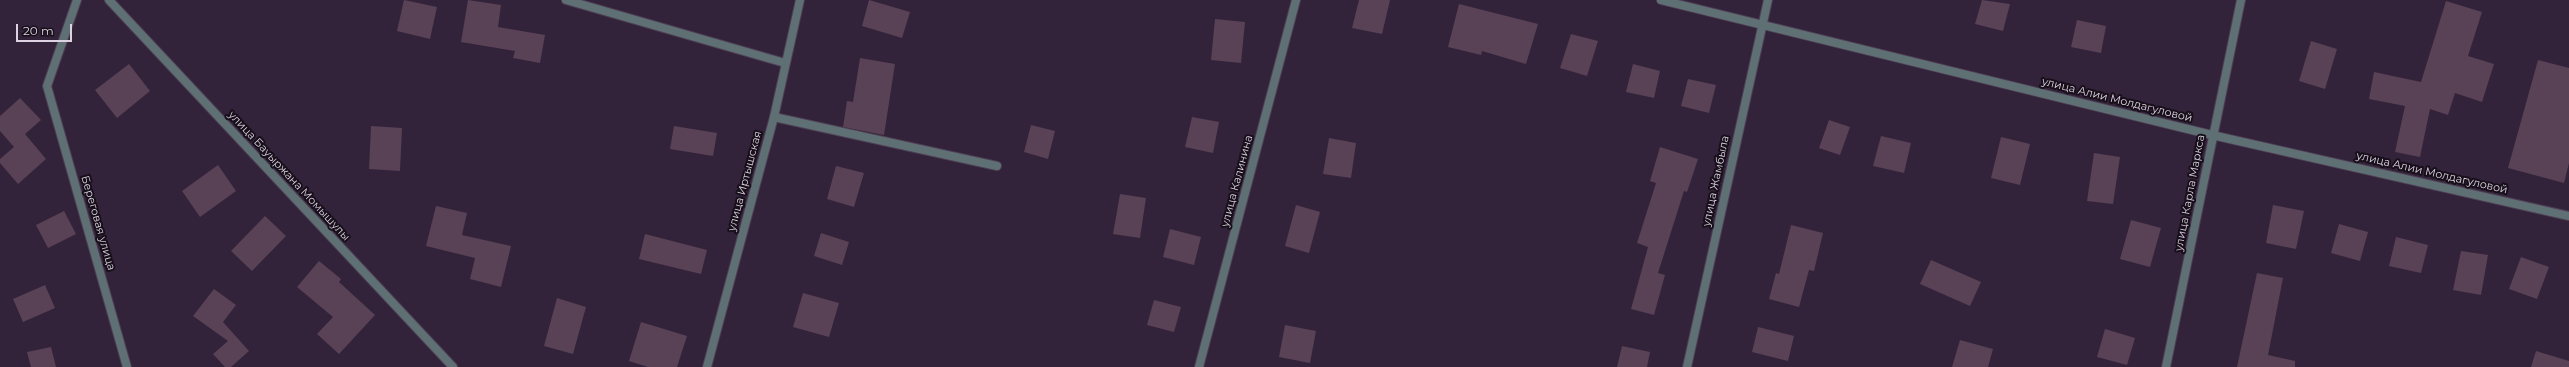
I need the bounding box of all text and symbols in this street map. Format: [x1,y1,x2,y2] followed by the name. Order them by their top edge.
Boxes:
[18,16,74,42] scale bar
[23,23,54,38] text: 20 m
[2040,75,2194,125] street label: улица Алии Молдагуловой
[225,108,353,244] street label: улица Бауыржана Момышулы
[725,129,765,233] street label: улица Иртышская
[1218,134,1256,228] street label: улица Калинина
[1700,134,1732,228] street label: улица Жамбыла
[2172,134,2208,252] street label: улица Карла Маркса
[2355,149,2509,197] street label: улица Алии Молдагуловой
[78,174,118,272] street label: Береговая улица

